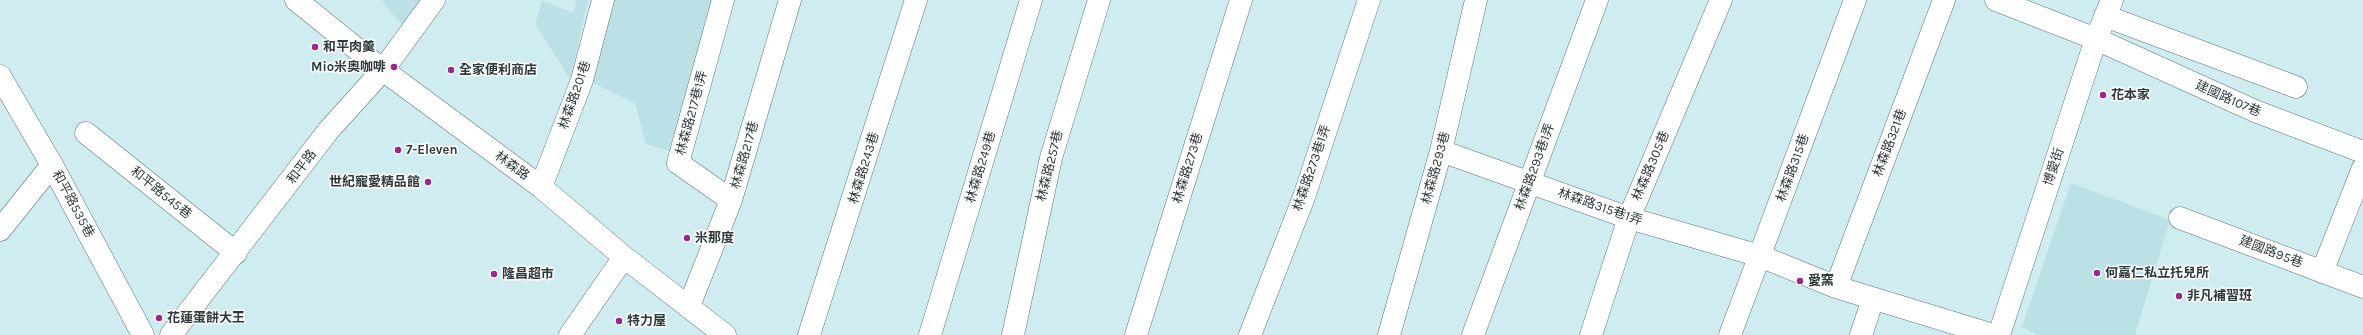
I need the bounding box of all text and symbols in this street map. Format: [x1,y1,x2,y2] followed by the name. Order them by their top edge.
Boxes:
[323,39,375,55] place label: 和平肉羹
[310,42,320,52] marker: 和平肉羹
[311,59,386,75] place label: Mio米奧咖啡
[556,59,594,131] street label: 林森路201巷
[389,62,399,72] marker: Mio米奧咖啡
[459,62,537,78] place label: 全家便利商店
[446,65,456,75] marker: 全家便利商店
[673,69,711,157] street label: 林森路217巷1弄
[2193,78,2263,120] street label: 建國路107巷
[2111,87,2150,103] place label: 花本家
[2098,90,2108,100] marker: 花本家
[1870,107,1910,179] street label: 林森路321巷
[728,119,762,191] street label: 林森路217巷
[1512,121,1558,213] street label: 林森路293巷1弄
[1290,123,1334,213] street label: 林森路273巷1弄
[963,129,999,205] street label: 林森路249巷
[1034,129,1066,203] street label: 林森路257巷
[1629,129,1673,203] street label: 林森路305巷
[846,130,882,206] street label: 林森路243巷
[1419,130,1453,206] street label: 林森路293巷
[1170,131,1206,205] street label: 林森路273巷
[1773,132,1813,204] street label: 林森路315巷
[406,142,458,158] place label: 7-Eleven
[393,145,403,155] marker: 7-Eleven
[2041,146,2067,188] street label: 博愛街
[284,147,320,187] street label: 和平路
[492,148,532,184] street label: 林森路
[127,164,195,222] street label: 和平路545巷
[49,168,97,240] street label: 和平路535巷
[329,174,420,190] place label: 世紀寵愛精品館
[423,177,433,187] marker: 世紀寵愛精品館
[1556,185,1644,229] street label: 林森路315巷1弄
[695,230,734,246] place label: 米那度
[682,233,692,243] marker: 米那度
[2237,233,2305,271] street label: 建國路95巷
[2105,265,2209,281] place label: 何嘉仁私立托兒所
[502,266,554,282] place label: 隆昌超市
[2092,268,2102,278] marker: 何嘉仁私立托兒所
[489,269,499,279] marker: 隆昌超市
[1808,273,1834,289] place label: 愛窯
[1795,276,1805,286] marker: 愛窯
[2187,288,2252,304] place label: 非凡補習班
[2174,291,2184,301] marker: 非凡補習班
[167,310,245,326] place label: 花蓮蛋餅大王
[154,313,164,323] marker: 花蓮蛋餅大王
[627,313,666,329] place label: 特力屋
[614,316,624,326] marker: 特力屋

